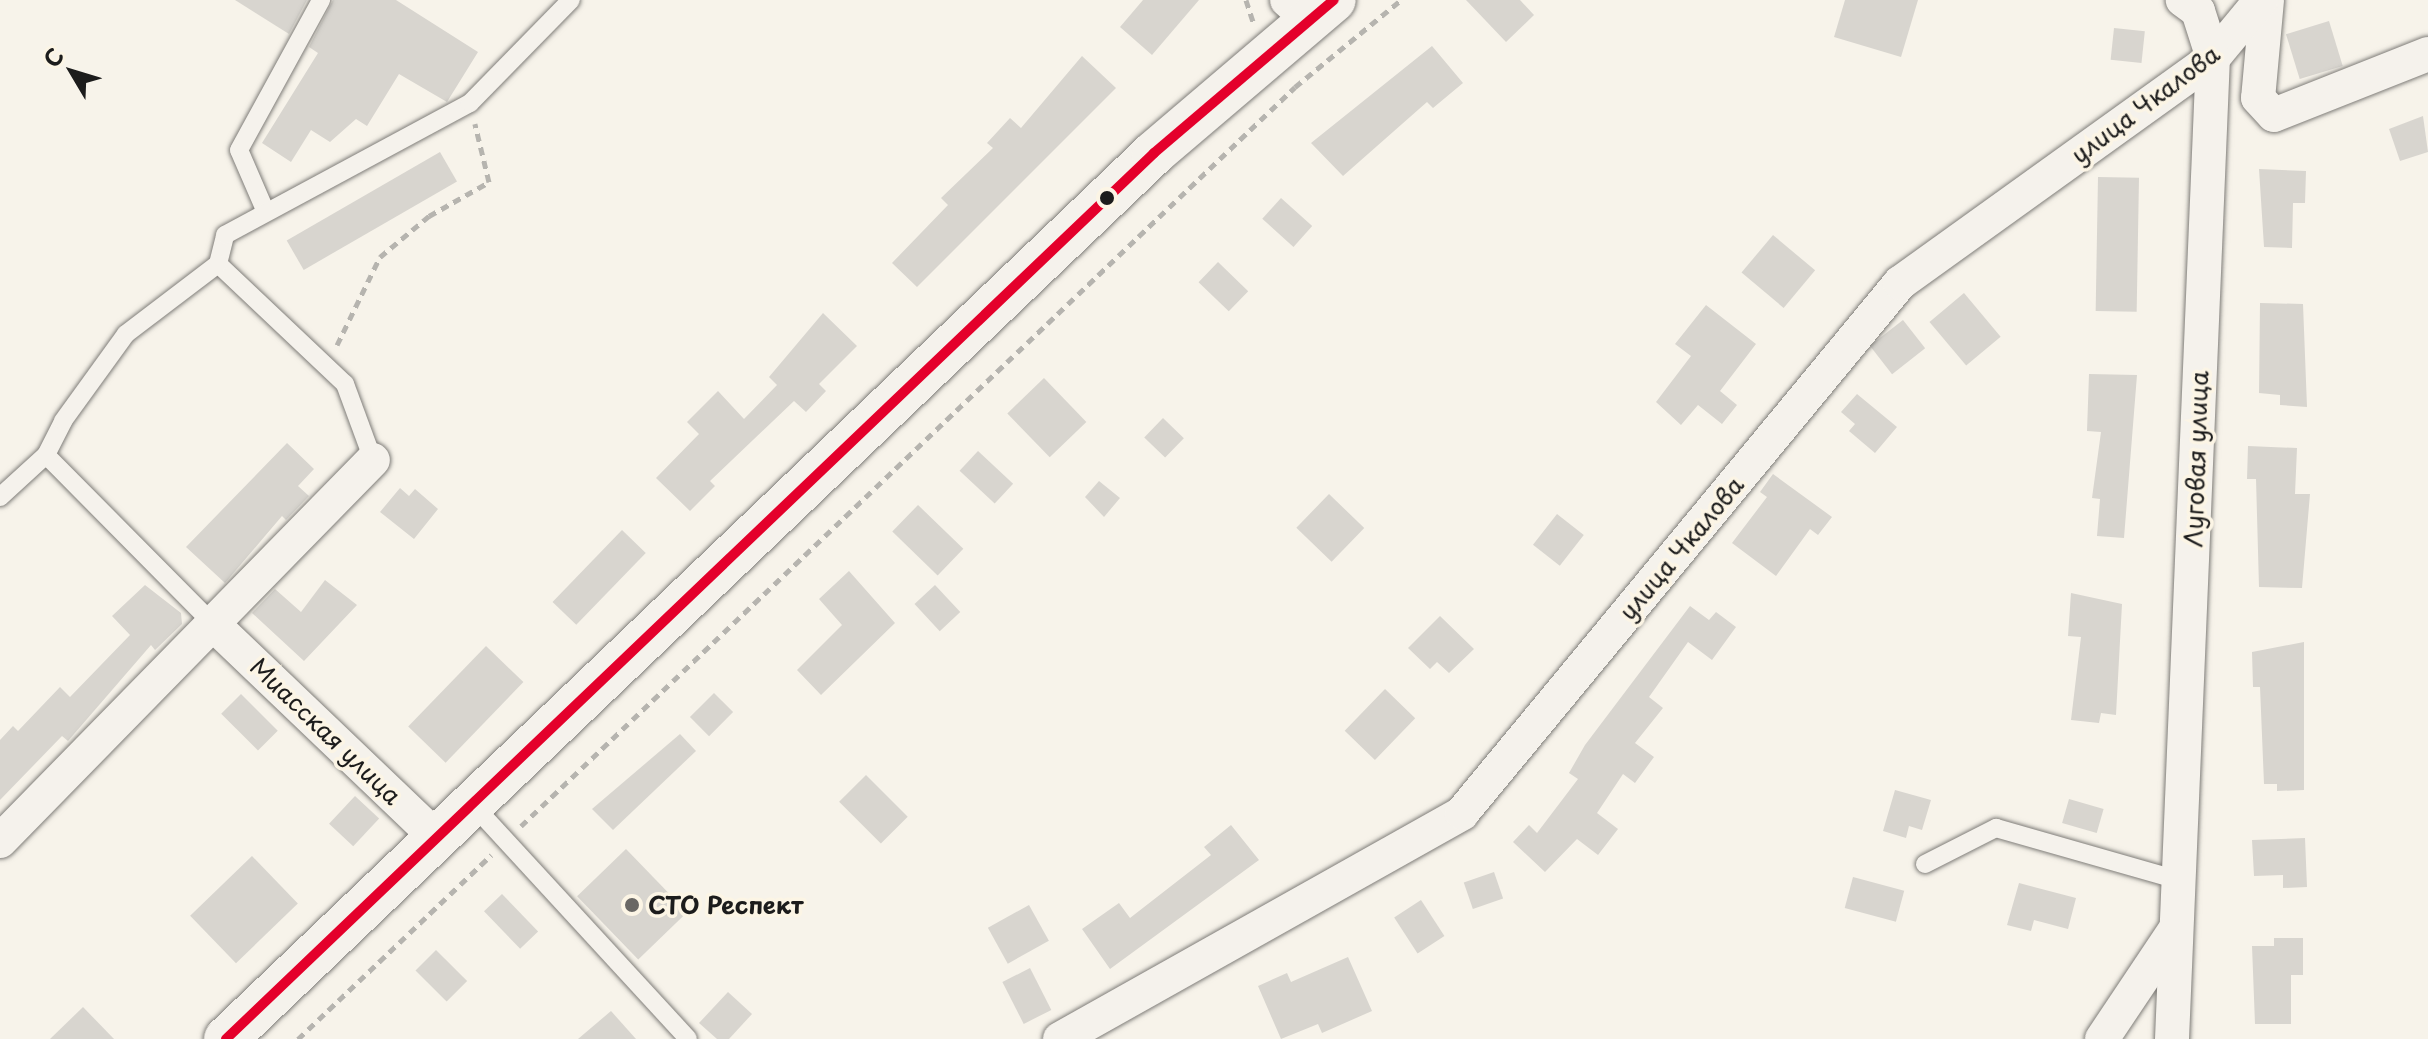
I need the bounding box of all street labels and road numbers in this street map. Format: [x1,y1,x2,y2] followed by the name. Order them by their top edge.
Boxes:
[2065,38,2225,170] street label: улица Чкалова
[2179,370,2213,548] street label: Луговая улица
[1612,470,1750,626] street label: улица Чкалова
[244,652,408,810] street label: Миасская улица

